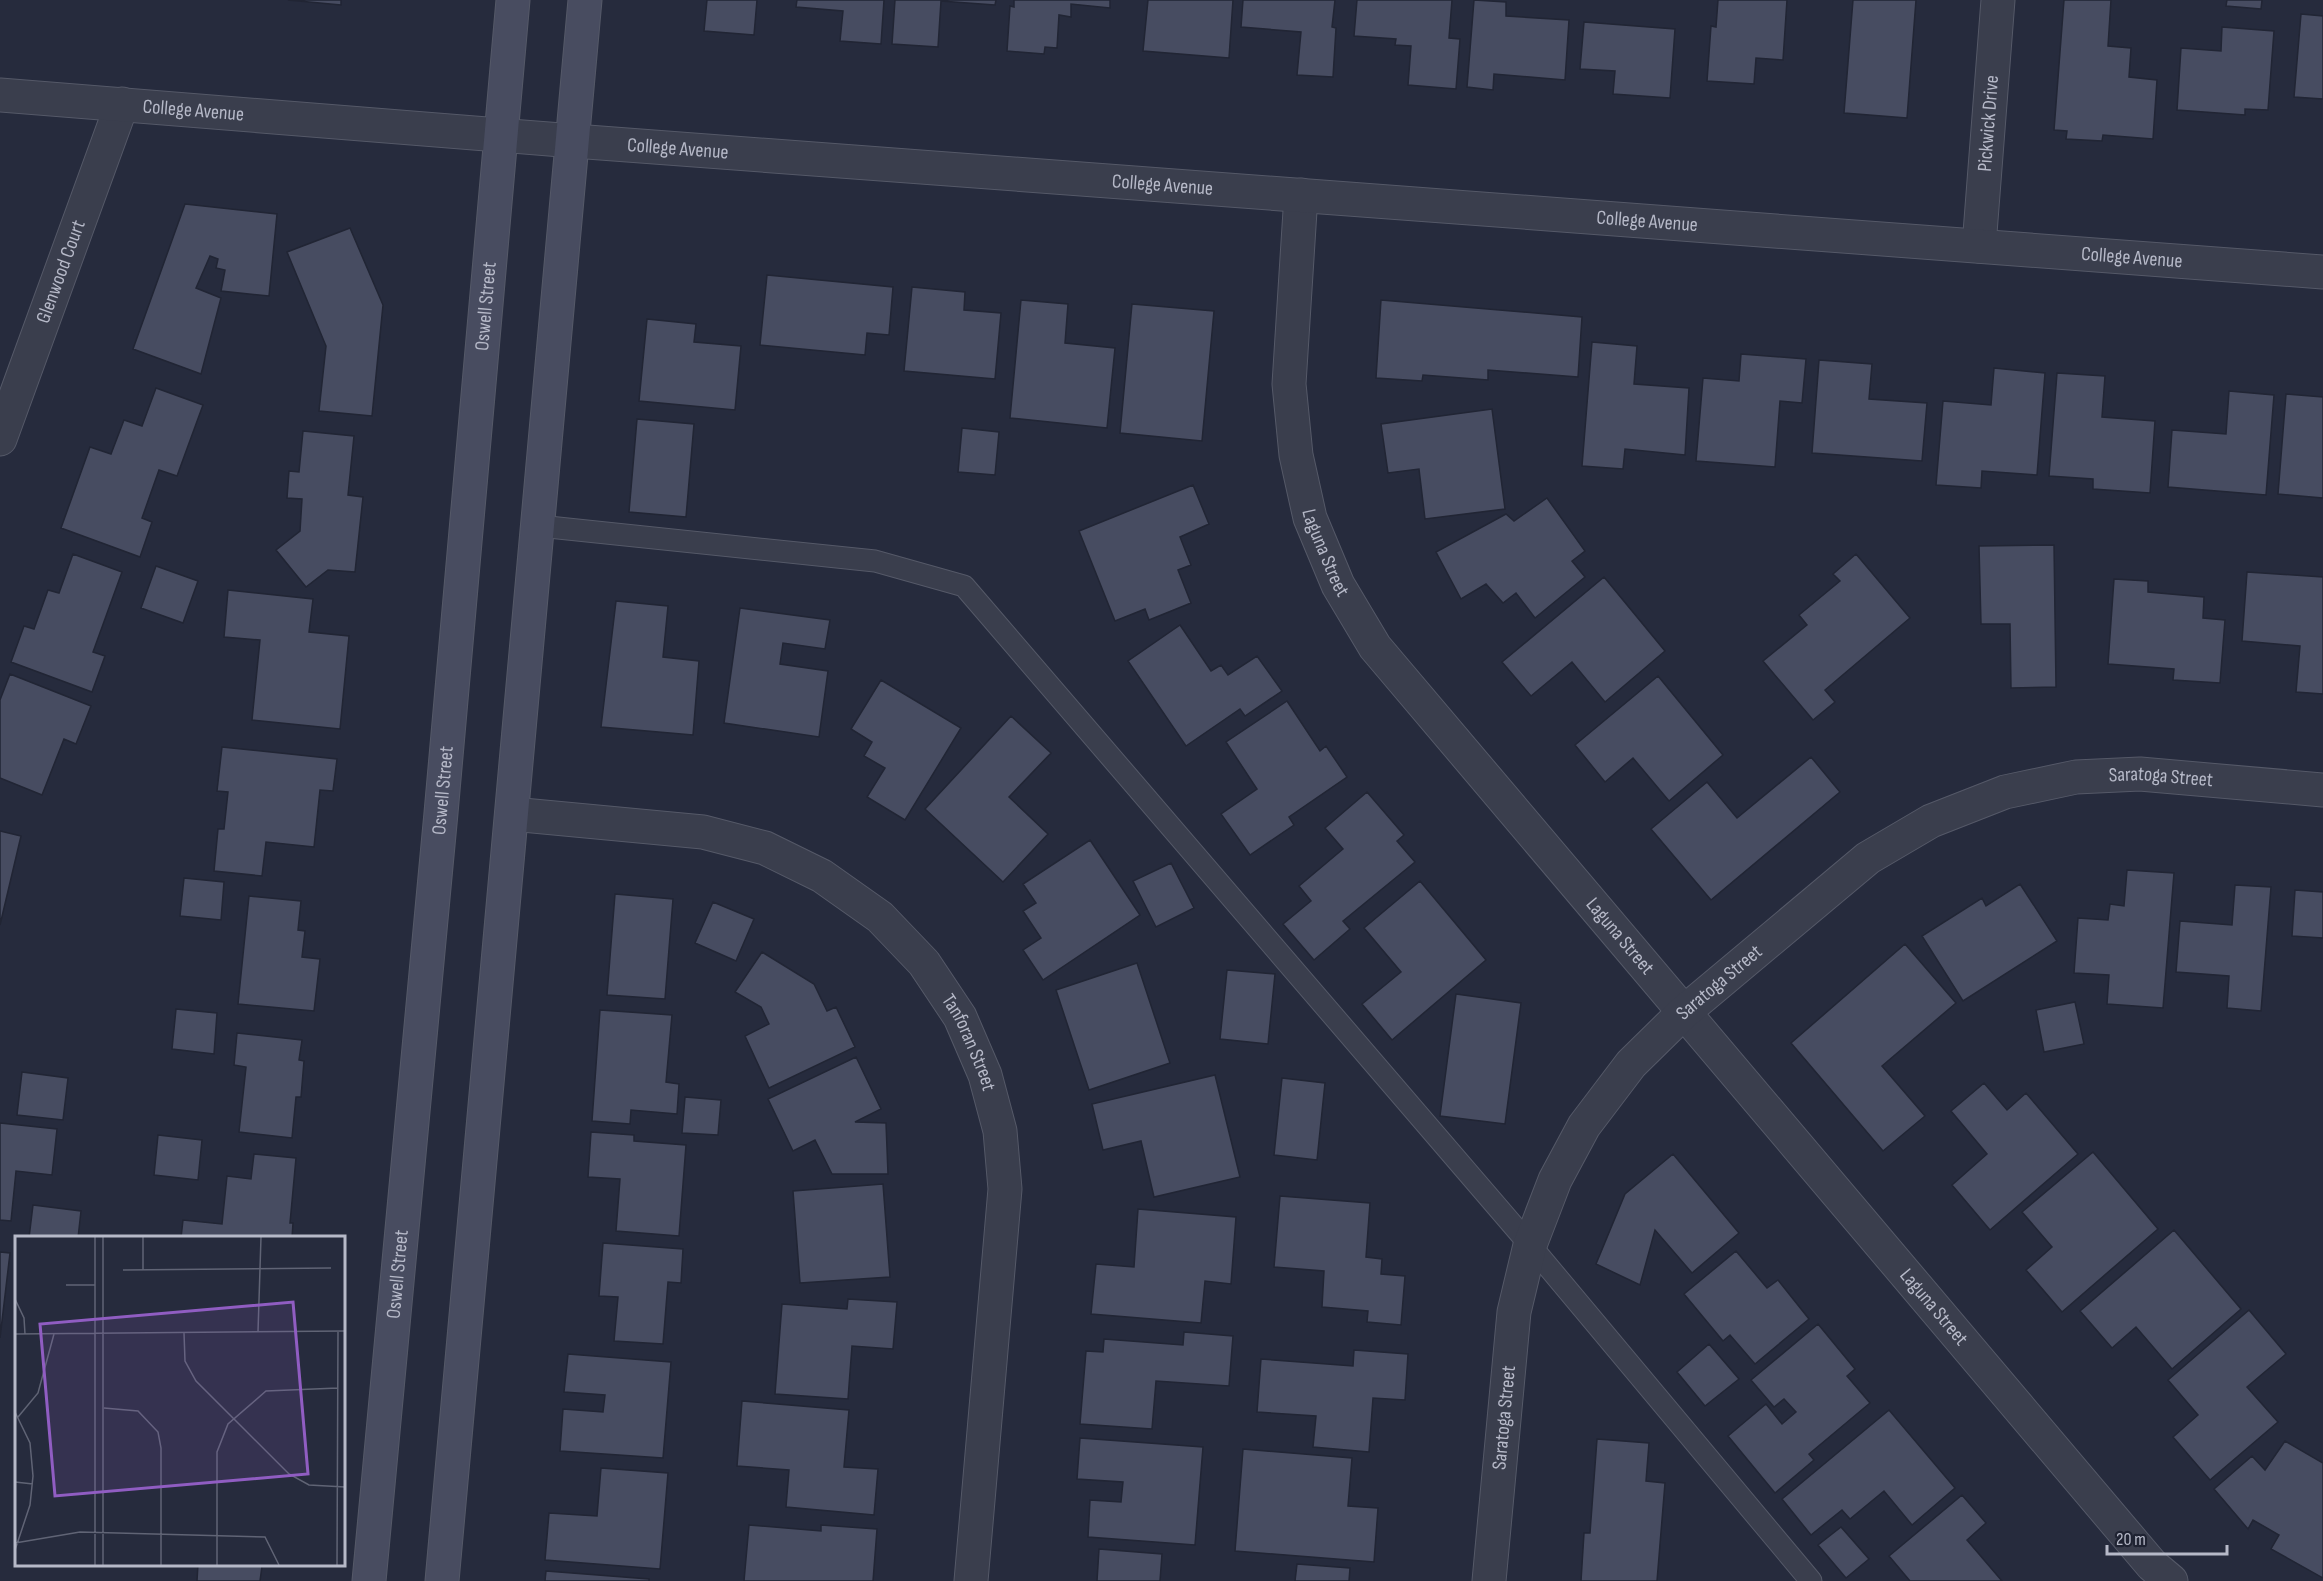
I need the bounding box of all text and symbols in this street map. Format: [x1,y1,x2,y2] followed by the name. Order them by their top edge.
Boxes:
[1973,74,2004,172] street label: Pickwick Drive
[142,94,245,127] street label: College Avenue
[626,133,729,165] street label: College Avenue
[1111,169,1214,201] street label: College Avenue
[1596,206,1699,237] street label: College Avenue
[31,217,91,327] street label: Glenwood Court
[2080,242,2183,273] street label: College Avenue
[470,261,502,352] street label: Oswell Street
[1296,507,1354,601] street label: Laguna Street
[427,745,459,836] street label: Oswell Street
[2108,762,2214,792] street label: Saratoga Street
[1581,893,1659,980] street label: Laguna Street
[1671,940,1767,1025] street label: Saratoga Street
[936,990,1001,1093] street label: Tanforan Street
[382,1229,414,1320] street label: Oswell Street
[15,1236,345,1566] inset map
[1895,1264,1973,1350] street label: Laguna Street
[1487,1365,1521,1471] street label: Saratoga Street
[2107,1518,2227,1556] scale bar
[2116,1529,2146,1550] text: 20 m

